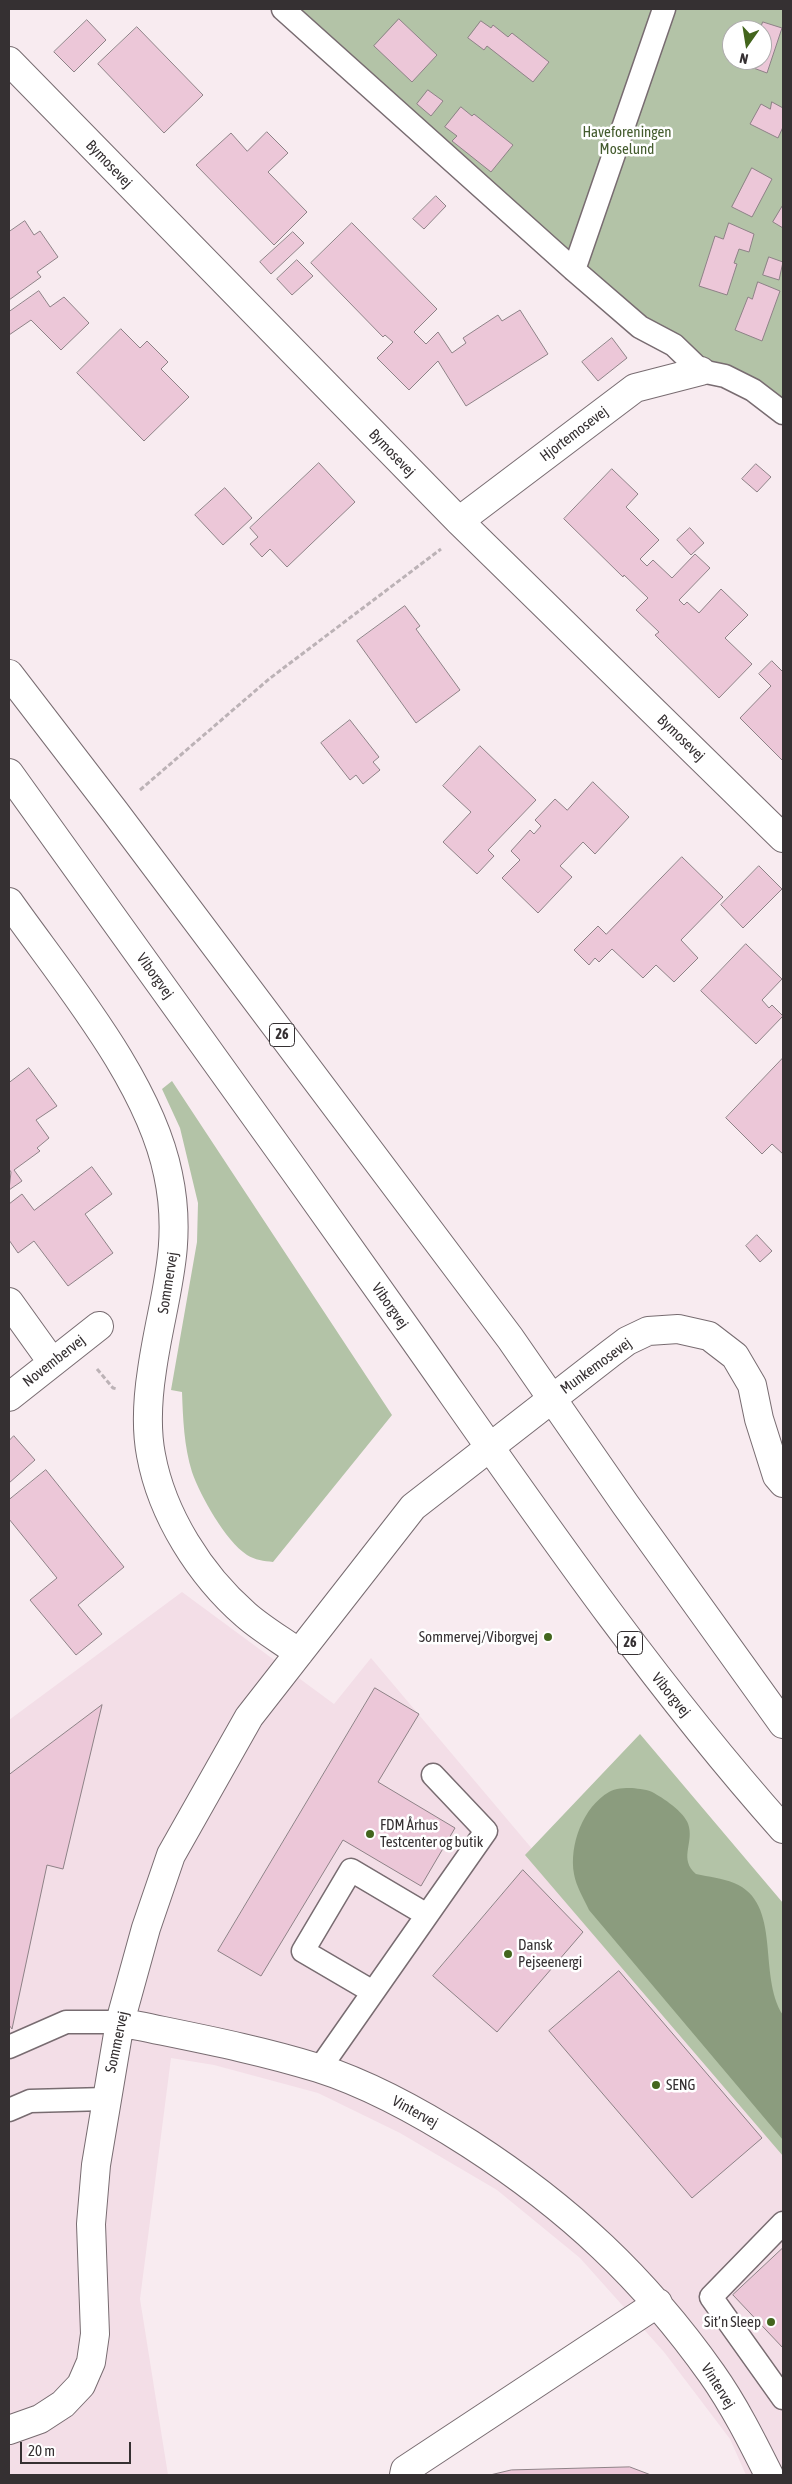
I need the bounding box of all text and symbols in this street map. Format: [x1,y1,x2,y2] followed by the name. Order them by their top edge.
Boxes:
[722,20,772,70] north arrow
[738,50,750,67] text: N
[582,123,672,158] park label: Haveforeningen Moselund
[82,136,136,192] street label: Bymosevej
[536,403,612,465] street label: Hjortemosevej
[365,425,419,481] street label: Bymosevej
[653,711,709,765] street label: Bymosevej
[133,950,177,1002] street label: Viborgvej
[270,1024,294,1046] road number: 26
[154,1251,182,1315] street label: Sommervej
[368,1280,412,1332] street label: Viborgvej
[19,1331,89,1391] street label: Novembervej
[557,1334,635,1398] street label: Munkemosevej
[419,1628,538,1646] place label: Sommervej/Viborgvej
[542,1631,554,1643] marker: Sommervej/Viborgvej
[618,1632,642,1655] road number: 26
[648,1669,694,1721] street label: Viborgvej
[380,1816,483,1851] place label: FDM Århus Testcenter og butik
[364,1828,376,1840] marker: FDM Århus Testcenter og butik
[518,1936,582,1971] place label: Dansk Pejseenergi
[502,1948,514,1960] marker: Dansk Pejseenergi
[102,2010,132,2074] street label: Sommervej
[666,2076,695,2094] place label: SENG
[650,2079,662,2091] marker: SENG
[389,2092,441,2132] street label: Vintervej
[704,2313,761,2331] place label: Sit’n Sleep
[765,2316,777,2328] marker: Sit’n Sleep
[697,2360,739,2412] street label: Vintervej
[22,2432,134,2464] scale bar
[28,2442,55,2459] text: 20 m

